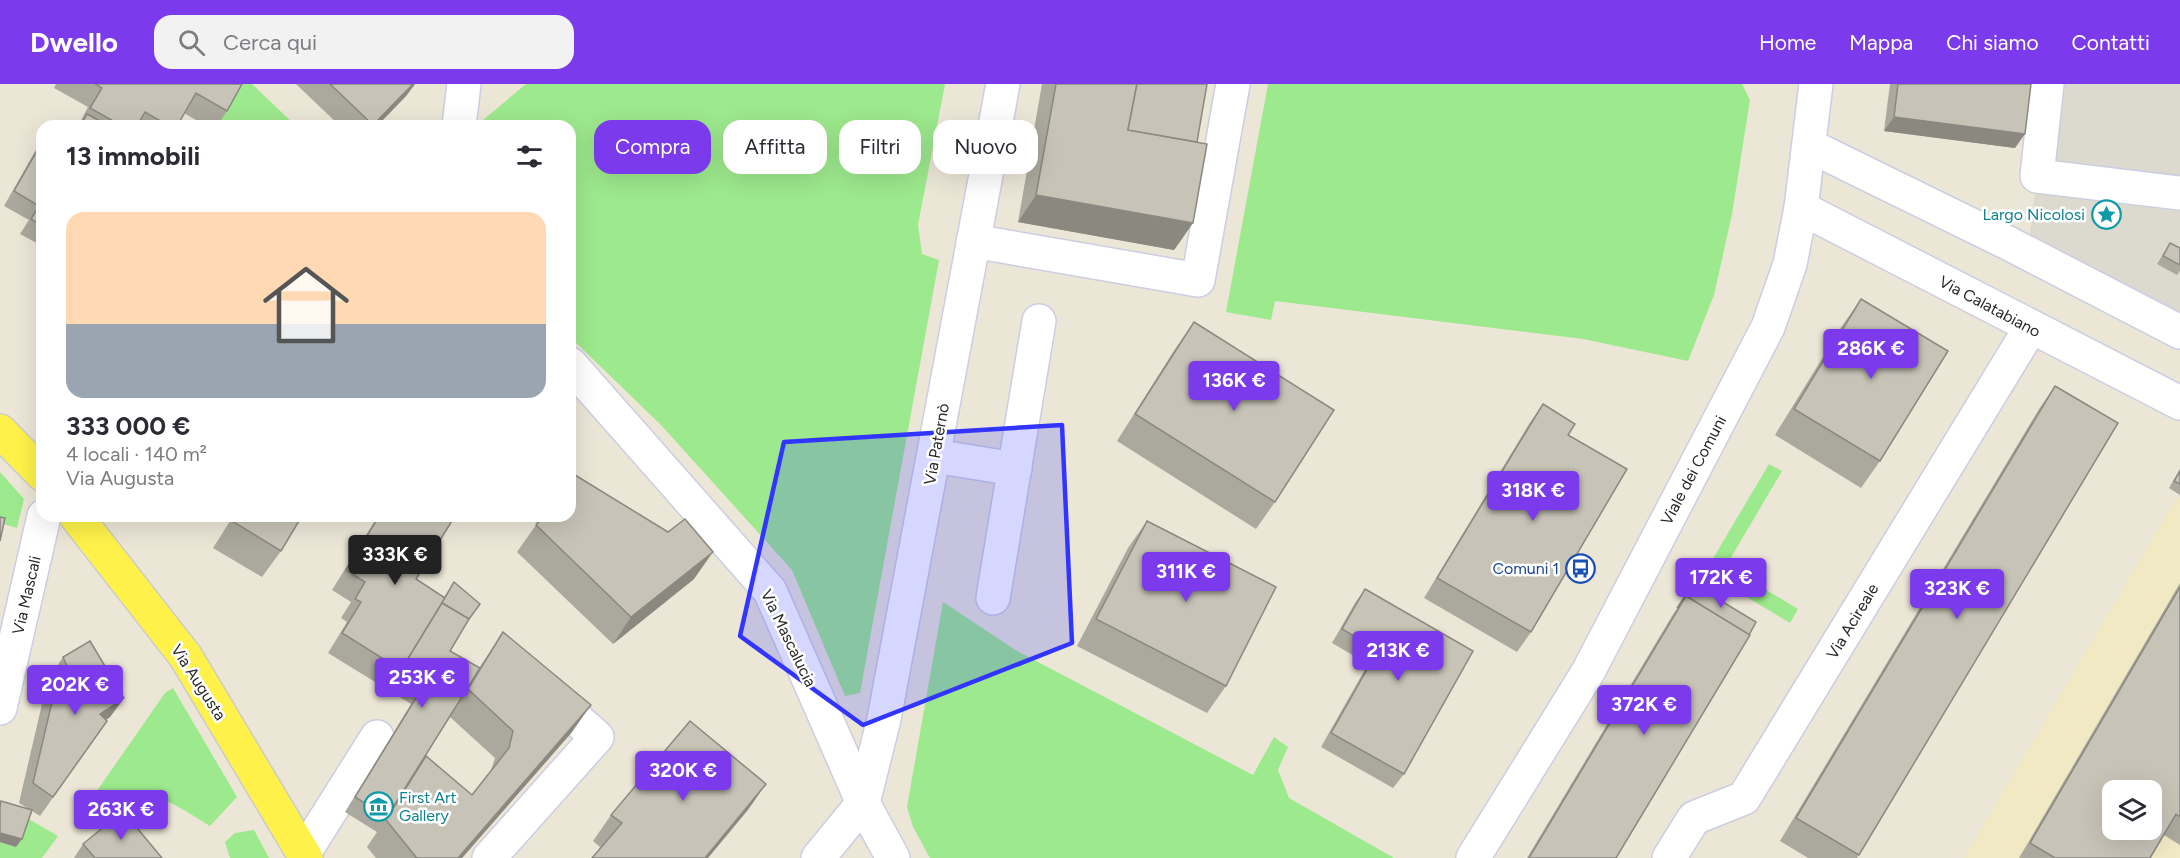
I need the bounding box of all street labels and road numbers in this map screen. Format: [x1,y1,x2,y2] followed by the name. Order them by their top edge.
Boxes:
[1936,272,2044,341] street label: Via Calatabiano
[920,402,953,486] street label: Via Paternò
[1657,412,1730,528] street label: Viale dei Comuni
[8,554,45,636] street label: Via Mascali
[1823,580,1882,662] street label: Via Acireale
[757,586,820,690] street label: Via Mascalucia
[167,641,230,724] street label: Via Augusta

